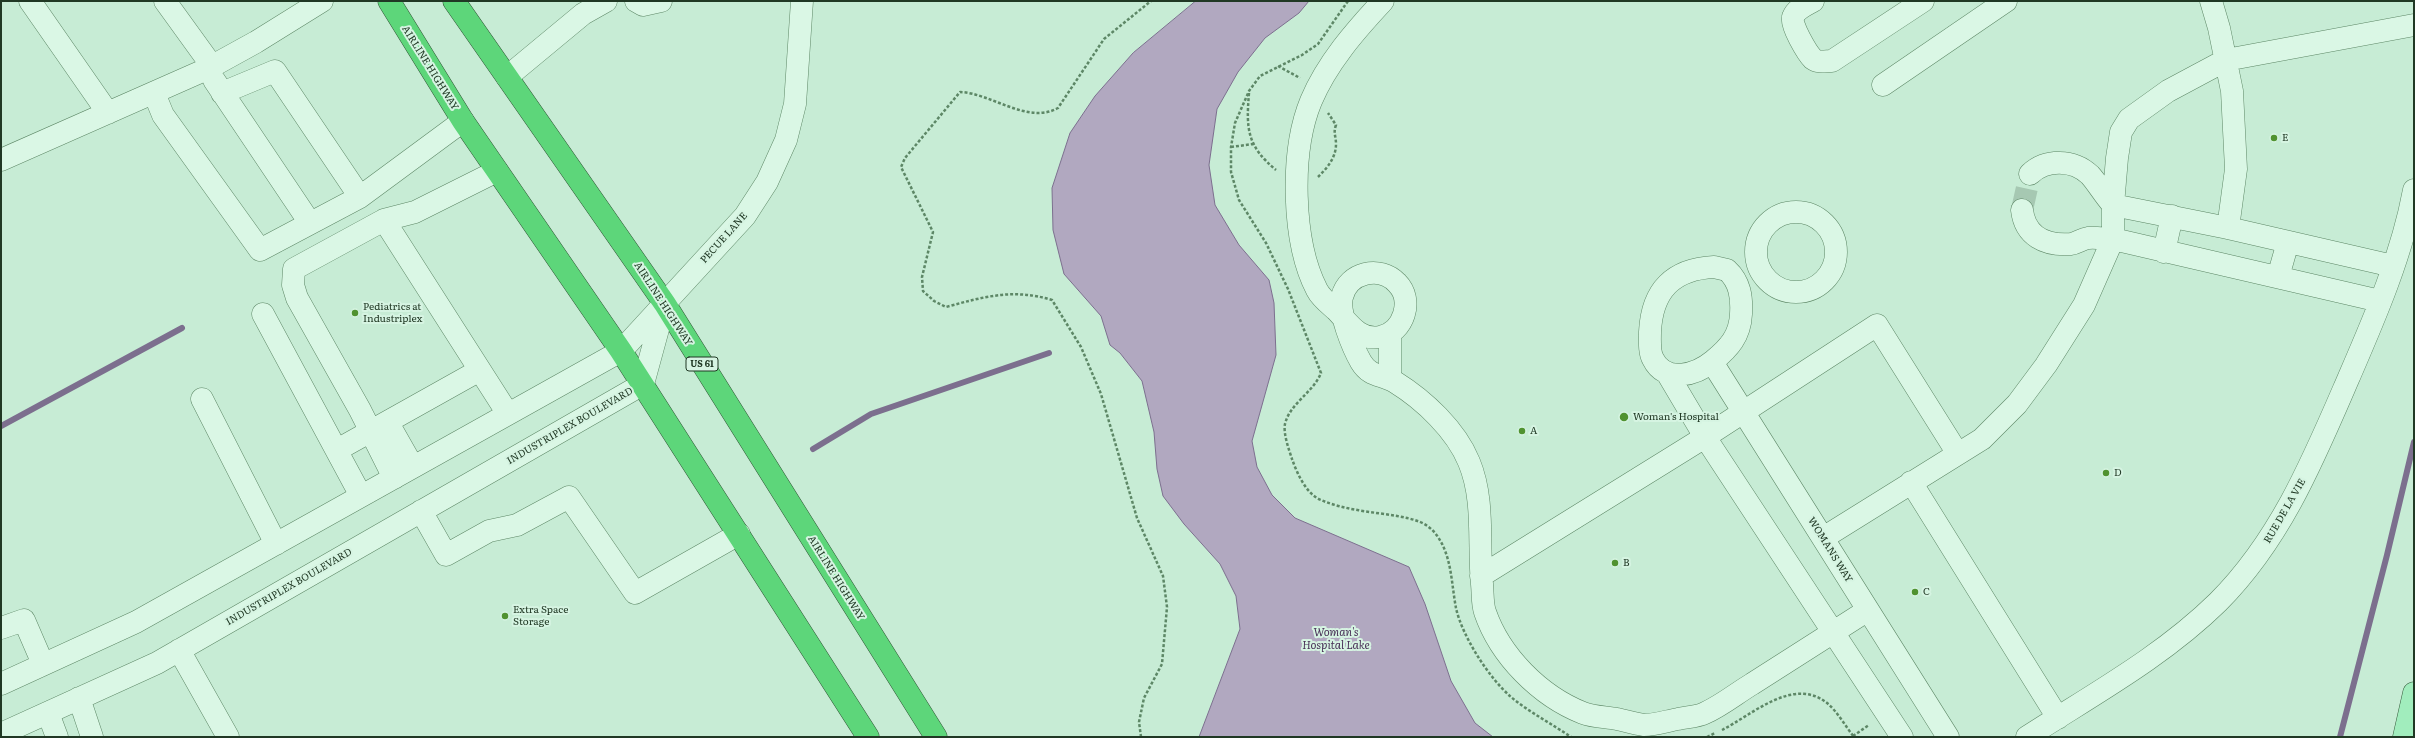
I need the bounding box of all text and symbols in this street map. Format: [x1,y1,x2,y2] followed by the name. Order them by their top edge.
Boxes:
[399,23,461,113] street label: AIRLINE HIGHWAY
[2282,132,2288,144] place label: E
[2269,133,2279,143] marker: E
[698,210,750,266] street label: PECUE LANE
[631,260,695,348] street label: AIRLINE HIGHWAY
[363,301,422,324] place label: Pediatrics at Industriplex
[350,308,360,318] marker: Pediatrics at Industriplex
[686,357,718,371] road number: US 61
[505,385,635,467] street label: INDUSTRIPLEX BOULEVARD
[1618,411,1630,423] marker: Woman's Hospital
[1633,411,1719,423] place label: Woman's Hospital
[1530,425,1537,437] place label: A
[1517,426,1527,436] marker: A
[2114,467,2122,479] place label: D
[2101,468,2111,478] marker: D
[2262,477,2308,545] street label: RUE DE LA VIE
[1805,515,1855,585] street label: WOMANS WAY
[805,533,867,623] street label: AIRLINE HIGHWAY
[224,546,354,628] street label: INDUSTRIPLEX BOULEVARD
[1623,557,1630,569] place label: B
[1610,558,1620,568] marker: B
[1923,586,1930,598] place label: C
[1910,587,1920,597] marker: C
[513,604,568,628] place label: Extra Space Storage
[500,611,510,621] marker: Extra Space Storage
[1302,626,1370,652] water label: Woman's Hospital Lake

